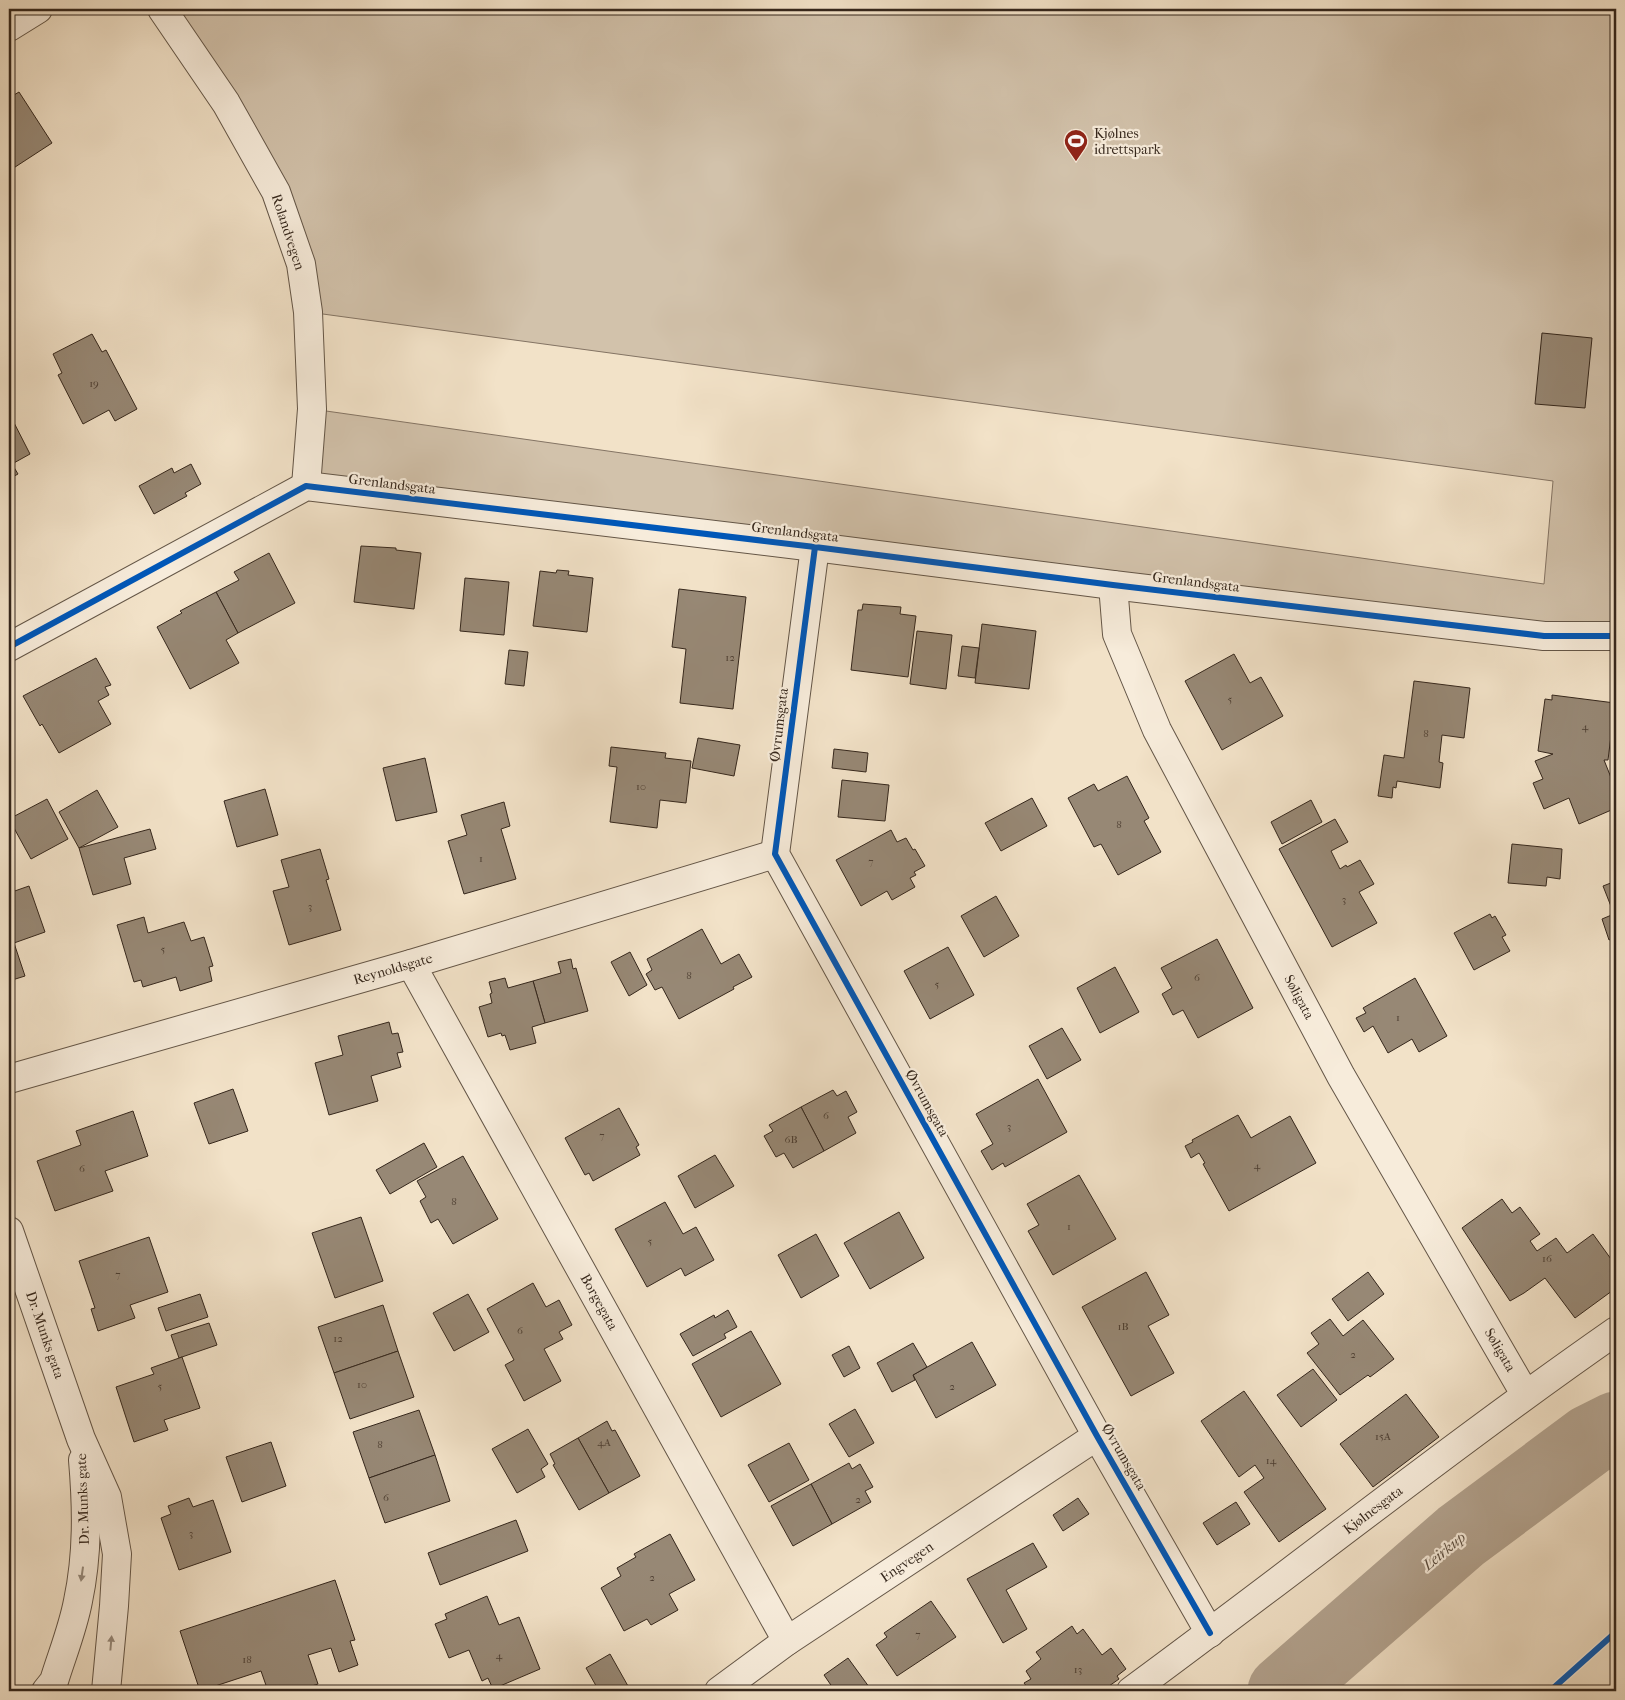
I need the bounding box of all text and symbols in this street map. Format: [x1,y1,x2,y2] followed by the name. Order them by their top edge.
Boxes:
[1094,125,1162,158] place label: Kjølnes idrettspark
[1063,128,1089,162] sports icon: Kjølnes idrettspark
[268,192,308,272] street label: Rolandvegen
[89,377,99,390] house number: 19
[348,470,437,498] street label: Grenlandsgata
[751,518,840,546] street label: Grenlandsgata
[1152,568,1241,596] street label: Grenlandsgata
[725,651,735,664] house number: 12
[766,687,792,763] street label: Øvrumsgata
[1228,693,1233,706] house number: 5
[1582,720,1589,733] house number: 4
[1423,727,1429,740] house number: 8
[636,780,646,793] house number: 10
[1116,818,1122,831] house number: 8
[479,852,483,865] house number: 1
[868,855,874,868] house number: 7
[1342,893,1346,906] house number: 3
[308,900,312,913] house number: 3
[161,943,166,956] house number: 5
[351,950,435,988] street label: Reynoldsgate
[686,969,692,982] house number: 8
[1194,971,1200,984] house number: 6
[1280,972,1318,1022] street label: Søligata
[935,978,940,991] house number: 5
[1396,1011,1400,1024] house number: 1
[902,1066,953,1140] street label: Øvrumsgata
[823,1109,829,1122] house number: 6
[1007,1120,1011,1133] house number: 3
[599,1129,605,1142] house number: 7
[784,1133,798,1146] house number: 6B
[1254,1159,1261,1172] house number: 4
[79,1162,85,1175] house number: 6
[451,1195,457,1208] house number: 8
[1067,1220,1071,1233] house number: 1
[648,1235,653,1248] house number: 5
[1542,1252,1552,1265] house number: 16
[115,1268,121,1281] house number: 7
[577,1271,622,1334] street label: Borgegata
[22,1289,68,1381] street label: Dr. Munks gata
[1117,1320,1129,1333] house number: 1B
[517,1324,523,1337] house number: 6
[1481,1325,1520,1375] street label: Søligata
[333,1332,343,1345] house number: 12
[1350,1348,1356,1361] house number: 2
[357,1378,367,1391] house number: 10
[158,1380,163,1393] house number: 5
[949,1380,955,1393] house number: 2
[1098,1421,1150,1494] street label: Øvrumsgata
[1375,1430,1392,1443] house number: 15A
[597,1436,612,1449] house number: 4A
[377,1438,383,1451] house number: 8
[73,1453,93,1545] street label: Dr. Munks gate
[1266,1454,1277,1467] house number: 14
[1340,1482,1407,1538] street label: Kjølnesgata
[383,1491,389,1504] house number: 6
[855,1493,861,1506] house number: 2
[189,1527,193,1540] house number: 3
[1418,1528,1469,1575] water label: Leirkup
[877,1538,937,1586] street label: Engvegen
[78,1567,86,1583] one-way arrow
[649,1571,655,1584] house number: 2
[915,1628,921,1641] house number: 7
[107,1634,115,1650] one-way arrow
[496,1649,503,1662] house number: 4
[242,1653,252,1666] house number: 18
[1074,1663,1082,1676] house number: 13

